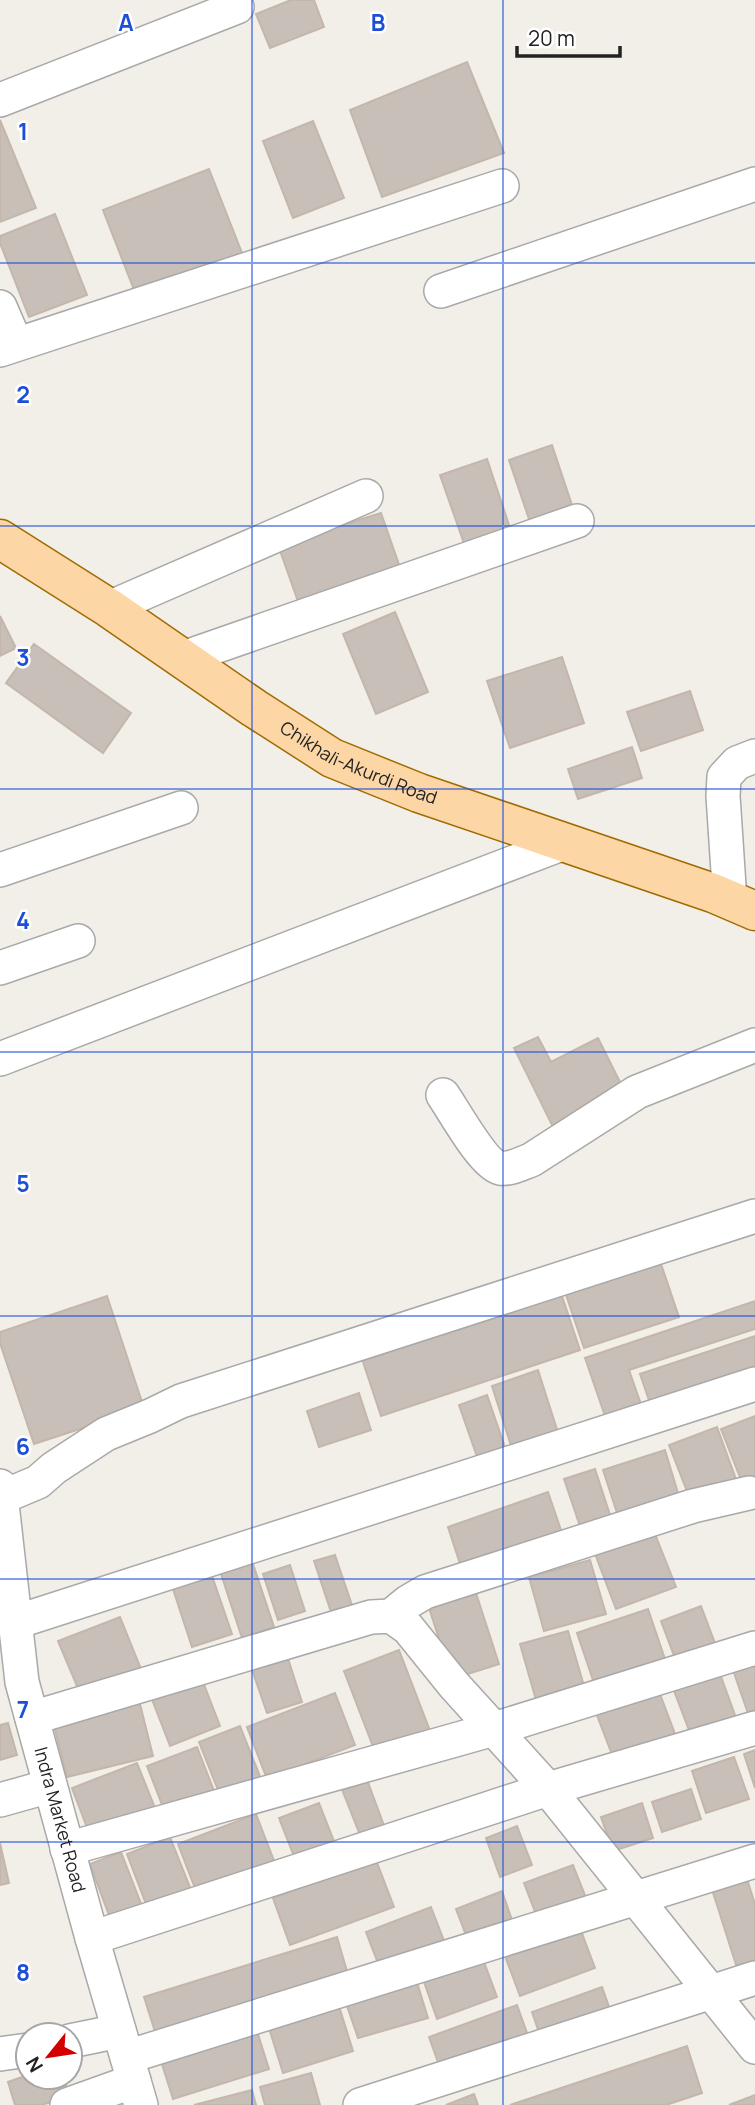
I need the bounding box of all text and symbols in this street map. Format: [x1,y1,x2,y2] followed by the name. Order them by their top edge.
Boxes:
[118,6,134,38] text: A
[371,6,385,38] text: B
[517,14,620,58] scale bar
[528,24,575,52] text: 20 m
[18,115,28,147] text: 1
[16,378,30,410] text: 2
[16,641,30,673] text: 3
[276,715,440,809] street label: Chikhali-Akurdi Road
[16,904,30,936] text: 4
[16,1167,30,1199] text: 5
[16,1430,30,1462] text: 6
[17,1693,29,1725] text: 7
[29,1744,92,1895] street label: Indra Market Road
[16,1956,30,1988] text: 8
[14,2021,84,2091] north arrow
[20,2052,49,2077] text: N

